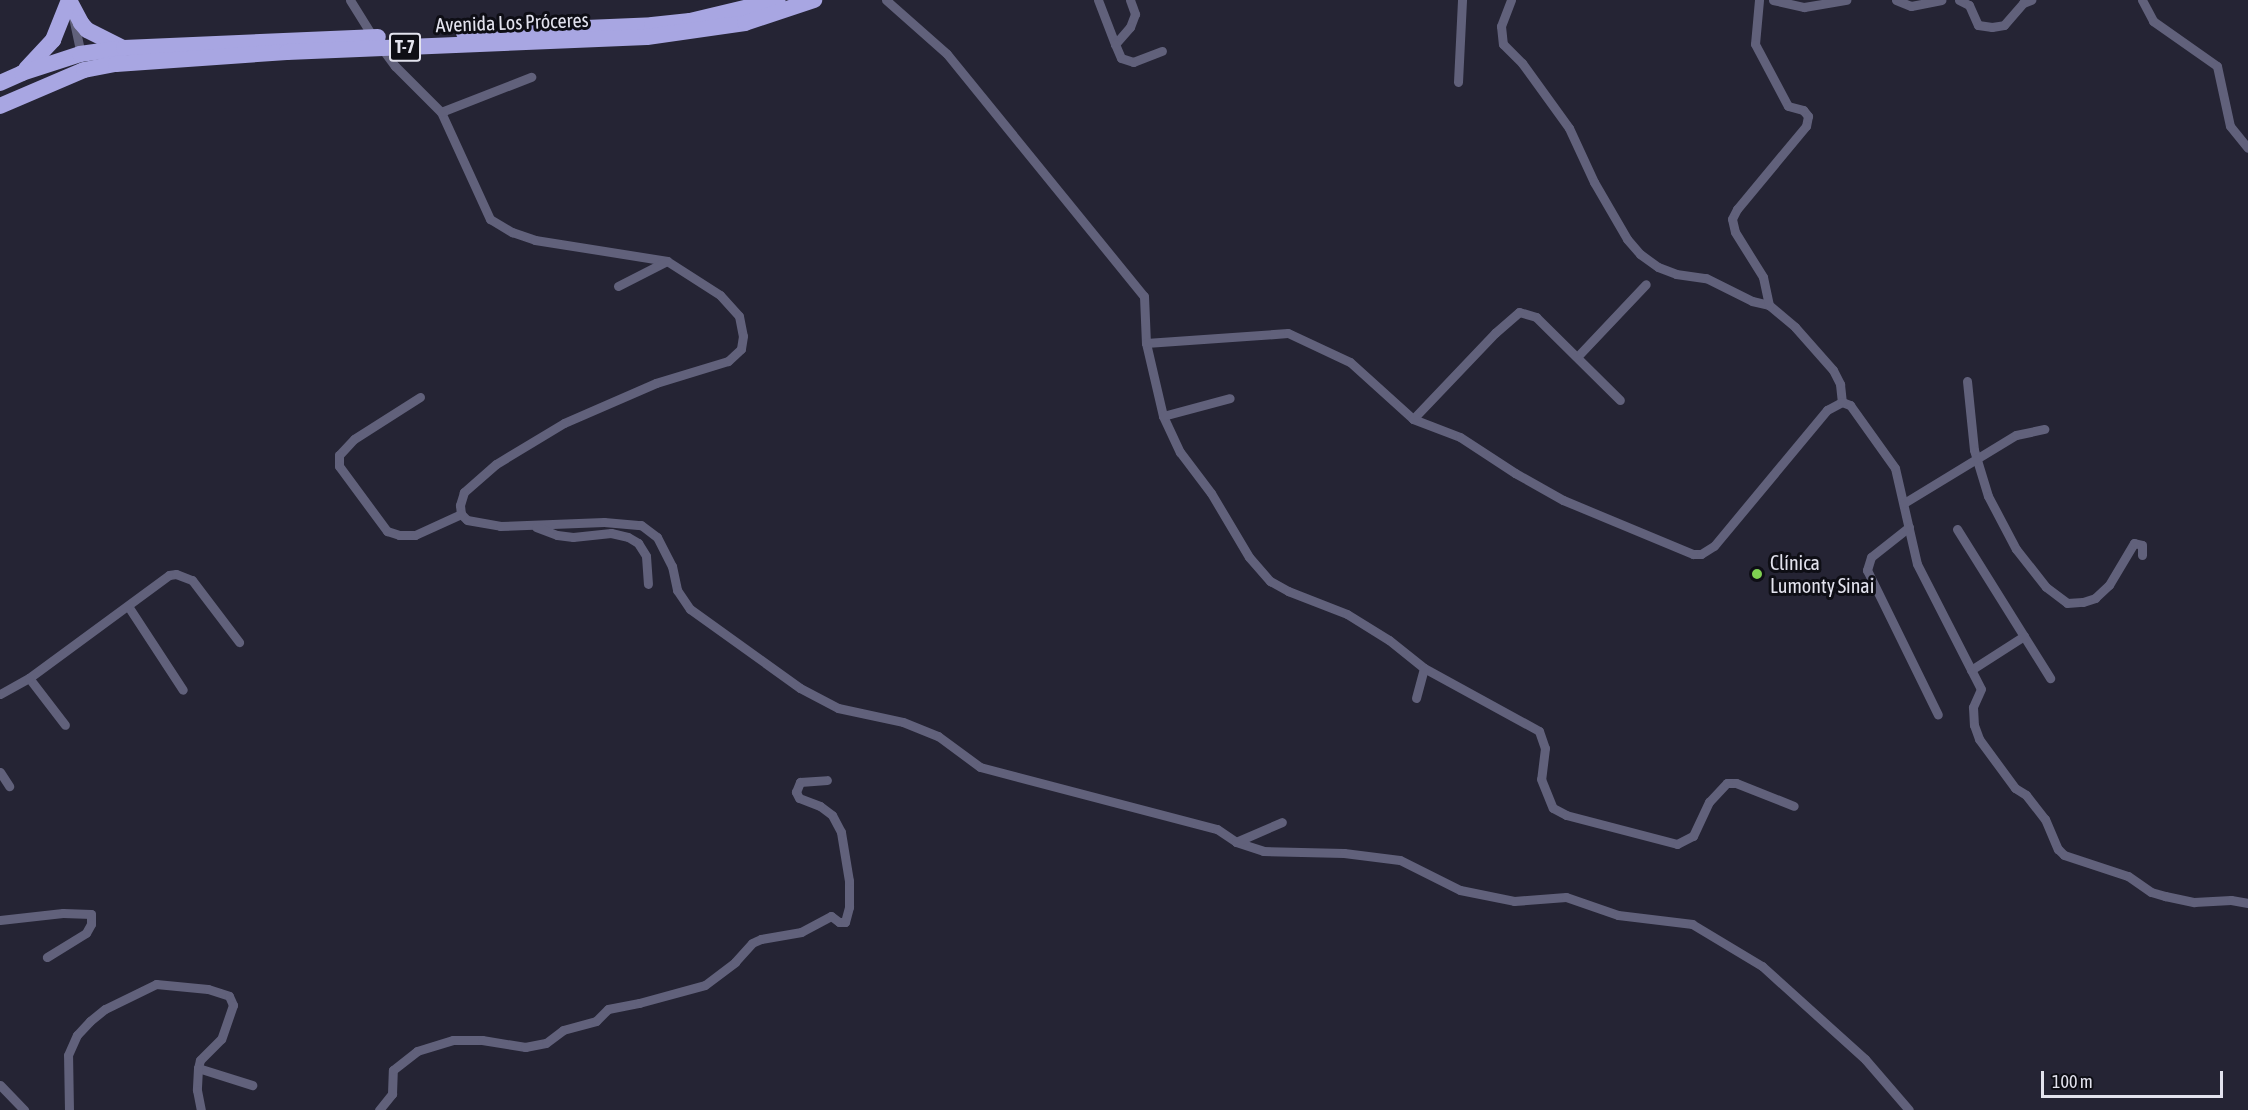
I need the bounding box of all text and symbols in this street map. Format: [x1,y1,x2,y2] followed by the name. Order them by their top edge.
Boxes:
[435,7,589,37] street label: Avenida Los Próceres
[388,32,422,62] road number: T-7
[1770,550,1874,597] place label: Clínica Lumonty Sinai
[1748,565,1766,583] marker: Clínica Lumonty Sinai
[2044,1059,2226,1097] scale bar
[2052,1071,2093,1092] text: 100 m

